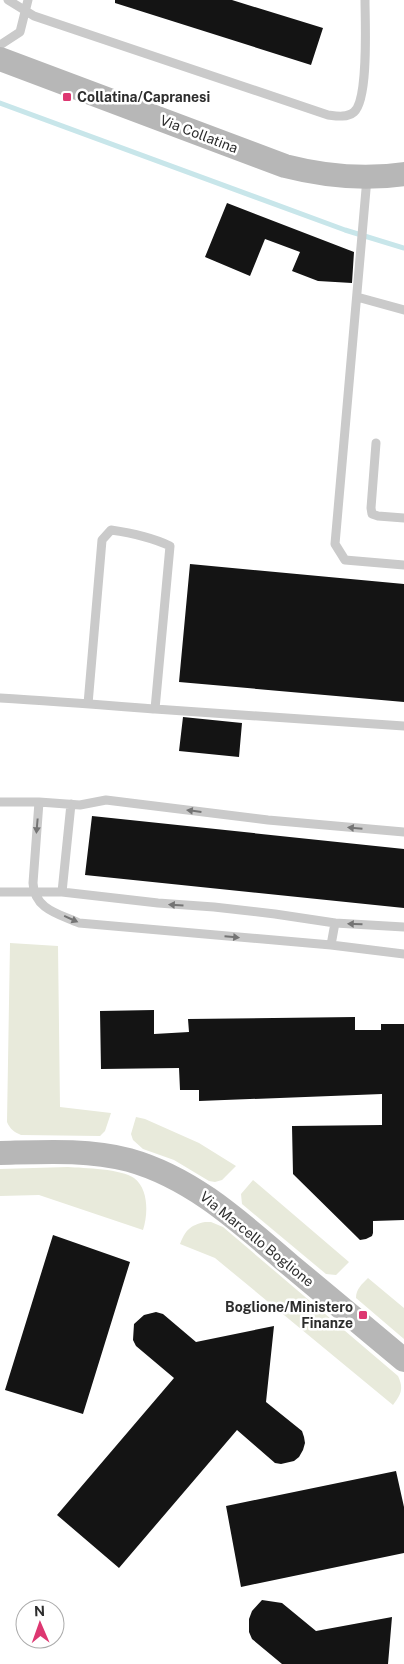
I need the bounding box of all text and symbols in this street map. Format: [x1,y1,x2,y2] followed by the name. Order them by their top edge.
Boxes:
[77,89,210,105] place label: Collatina/Capranesi
[61,91,73,103] marker: Collatina/Capranesi
[158,112,240,156] street label: Via Collatina
[186,807,202,815] one-way arrow
[33,819,41,835] one-way arrow
[347,824,363,832] one-way arrow
[168,900,184,908] one-way arrow
[64,916,78,924] one-way arrow
[347,919,363,927] one-way arrow
[224,933,240,941] one-way arrow
[197,1188,317,1290] street label: Via Marcello Boglione
[225,1299,353,1331] place label: Boglione/Ministero Finanze
[357,1309,369,1321] marker: Boglione/Ministero Finanze
[15,1599,65,1649] north arrow
[34,1603,45,1619] text: N

